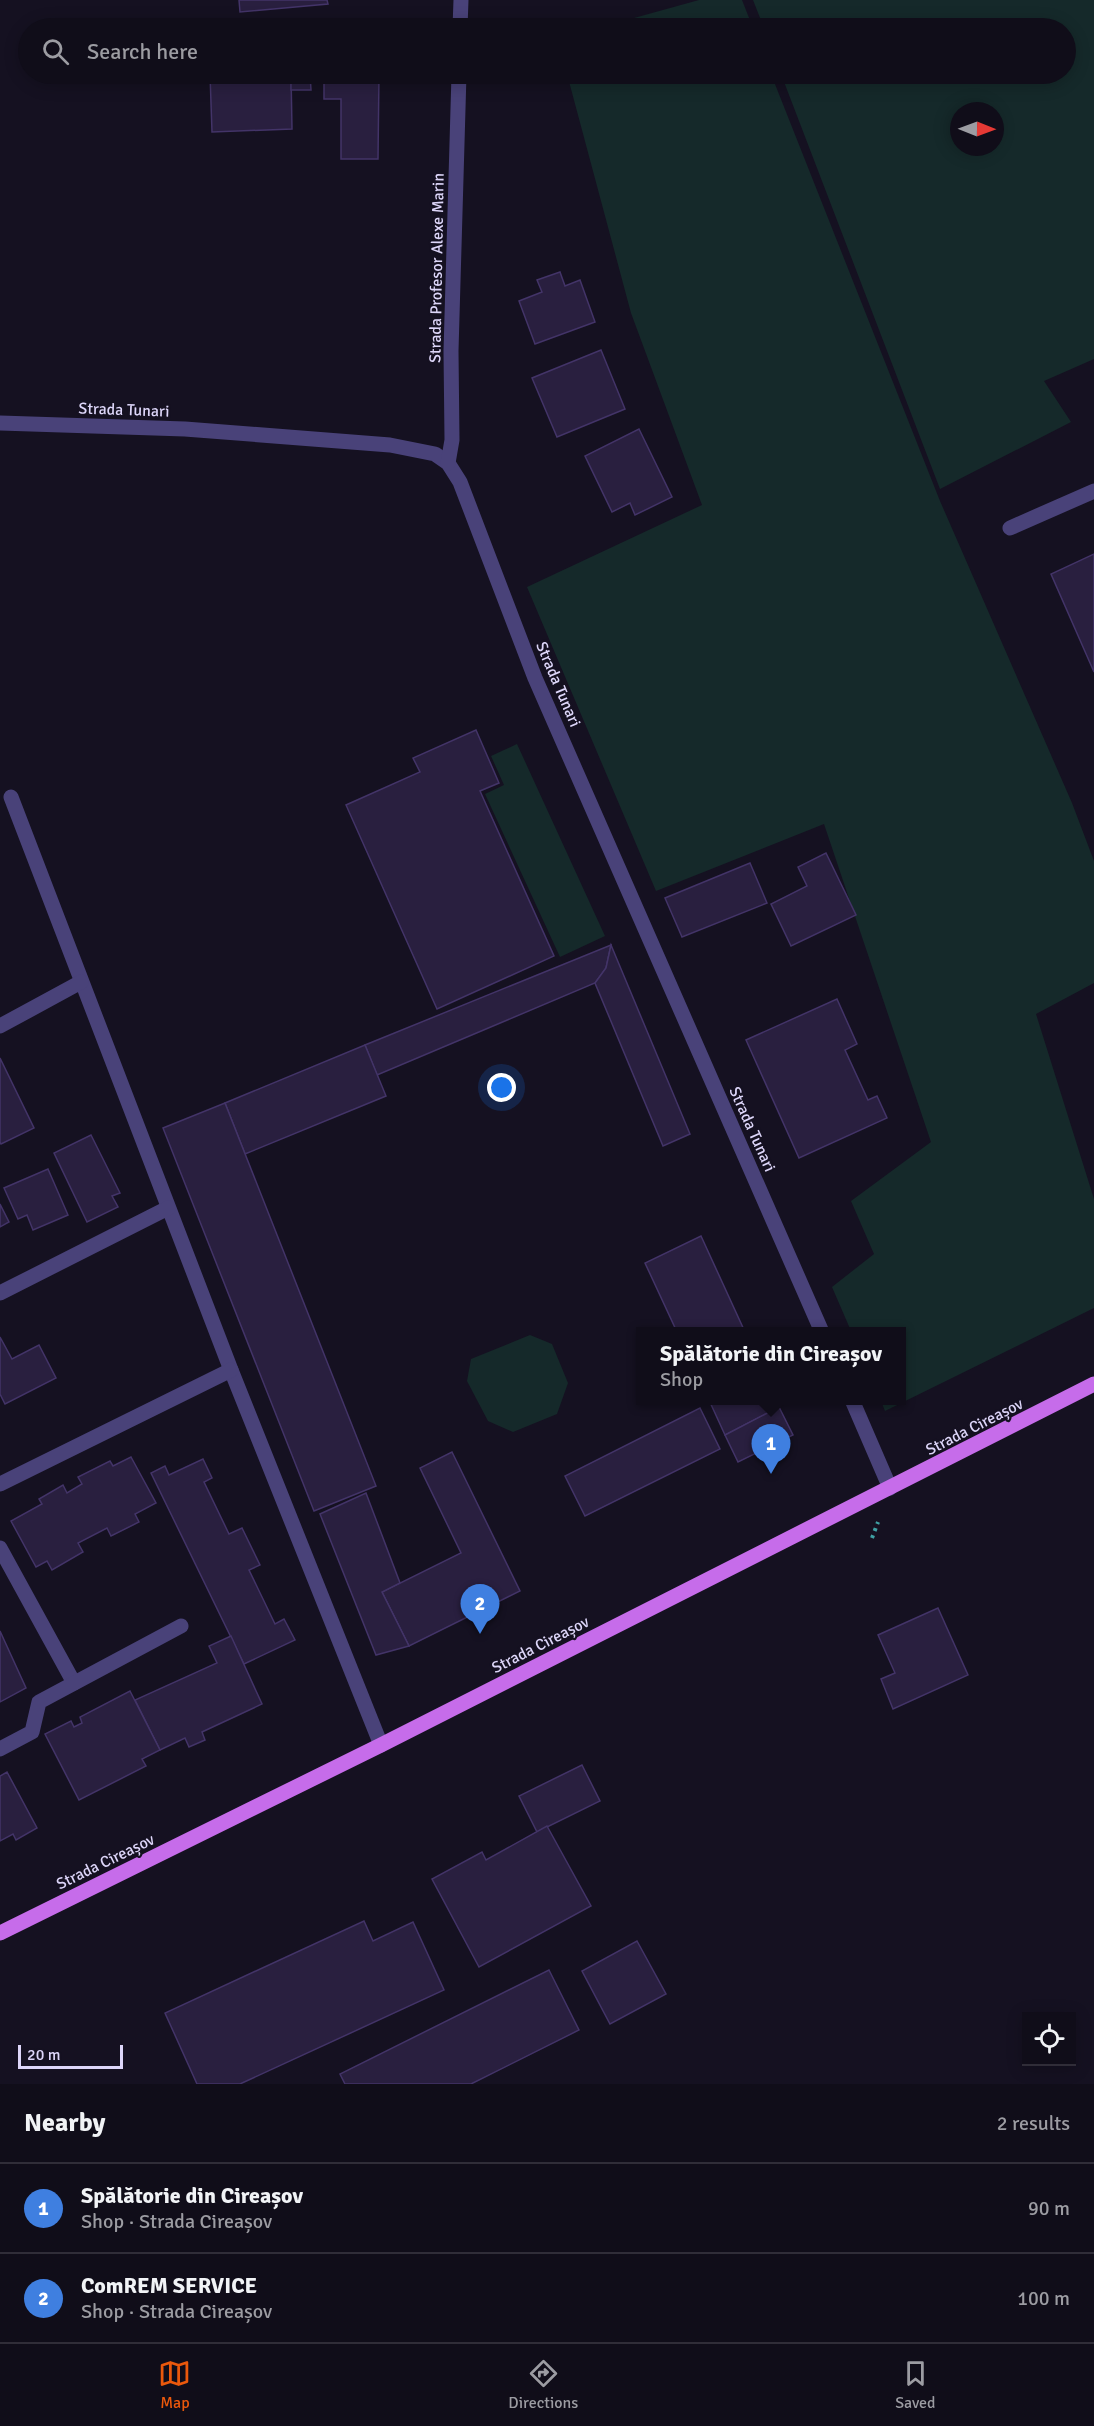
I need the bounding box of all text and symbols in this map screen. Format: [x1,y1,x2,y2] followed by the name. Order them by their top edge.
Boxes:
[18,18,1076,84] search box
[39,35,72,68] icon: search
[87,38,198,65] text: Search here
[950,102,1004,156] north arrow
[425,173,449,363] street label: Strada Profesor Alexe Marin
[78,398,170,422] street label: Strada Tunari
[531,639,585,730] street label: Strada Tunari
[487,1073,516,1102] your location
[724,1084,780,1175] street label: Strada Tunari
[636,1327,906,1405] popup
[660,1340,882,1367] text: Spălătorie din Cireașov
[660,1367,703,1392] text: Shop
[922,1393,1027,1460] street label: Strada Cireașov
[752,1424,790,1474] pin: 1
[460,1584,500,1634] pin: 2
[488,1611,593,1678] street label: Strada Cireașov
[53,1829,158,1894] street label: Strada Cireașov
[1022,2012,1076,2066] map controls
[1022,2012,1076,2066] button: locate
[18,2042,123,2070] scale bar
[27,2045,61,2065] text: 20 m
[24,2107,105,2139] text: Nearby
[997,2111,1070,2136] text: 2 results
[81,2182,303,2209] text: Spălătorie din Cireașov
[38,2196,49,2221] text: 1
[1028,2196,1070,2221] text: 90 m
[81,2209,272,2234] text: Shop · Strada Cireașov
[81,2272,257,2299] text: ComREM SERVICE
[38,2286,49,2311] text: 2
[1017,2286,1070,2311] text: 100 m
[81,2299,272,2324] text: Shop · Strada Cireașov
[158,2357,191,2413] tab: Map
[508,2357,578,2413] tab: Directions
[895,2357,936,2413] tab: Saved

